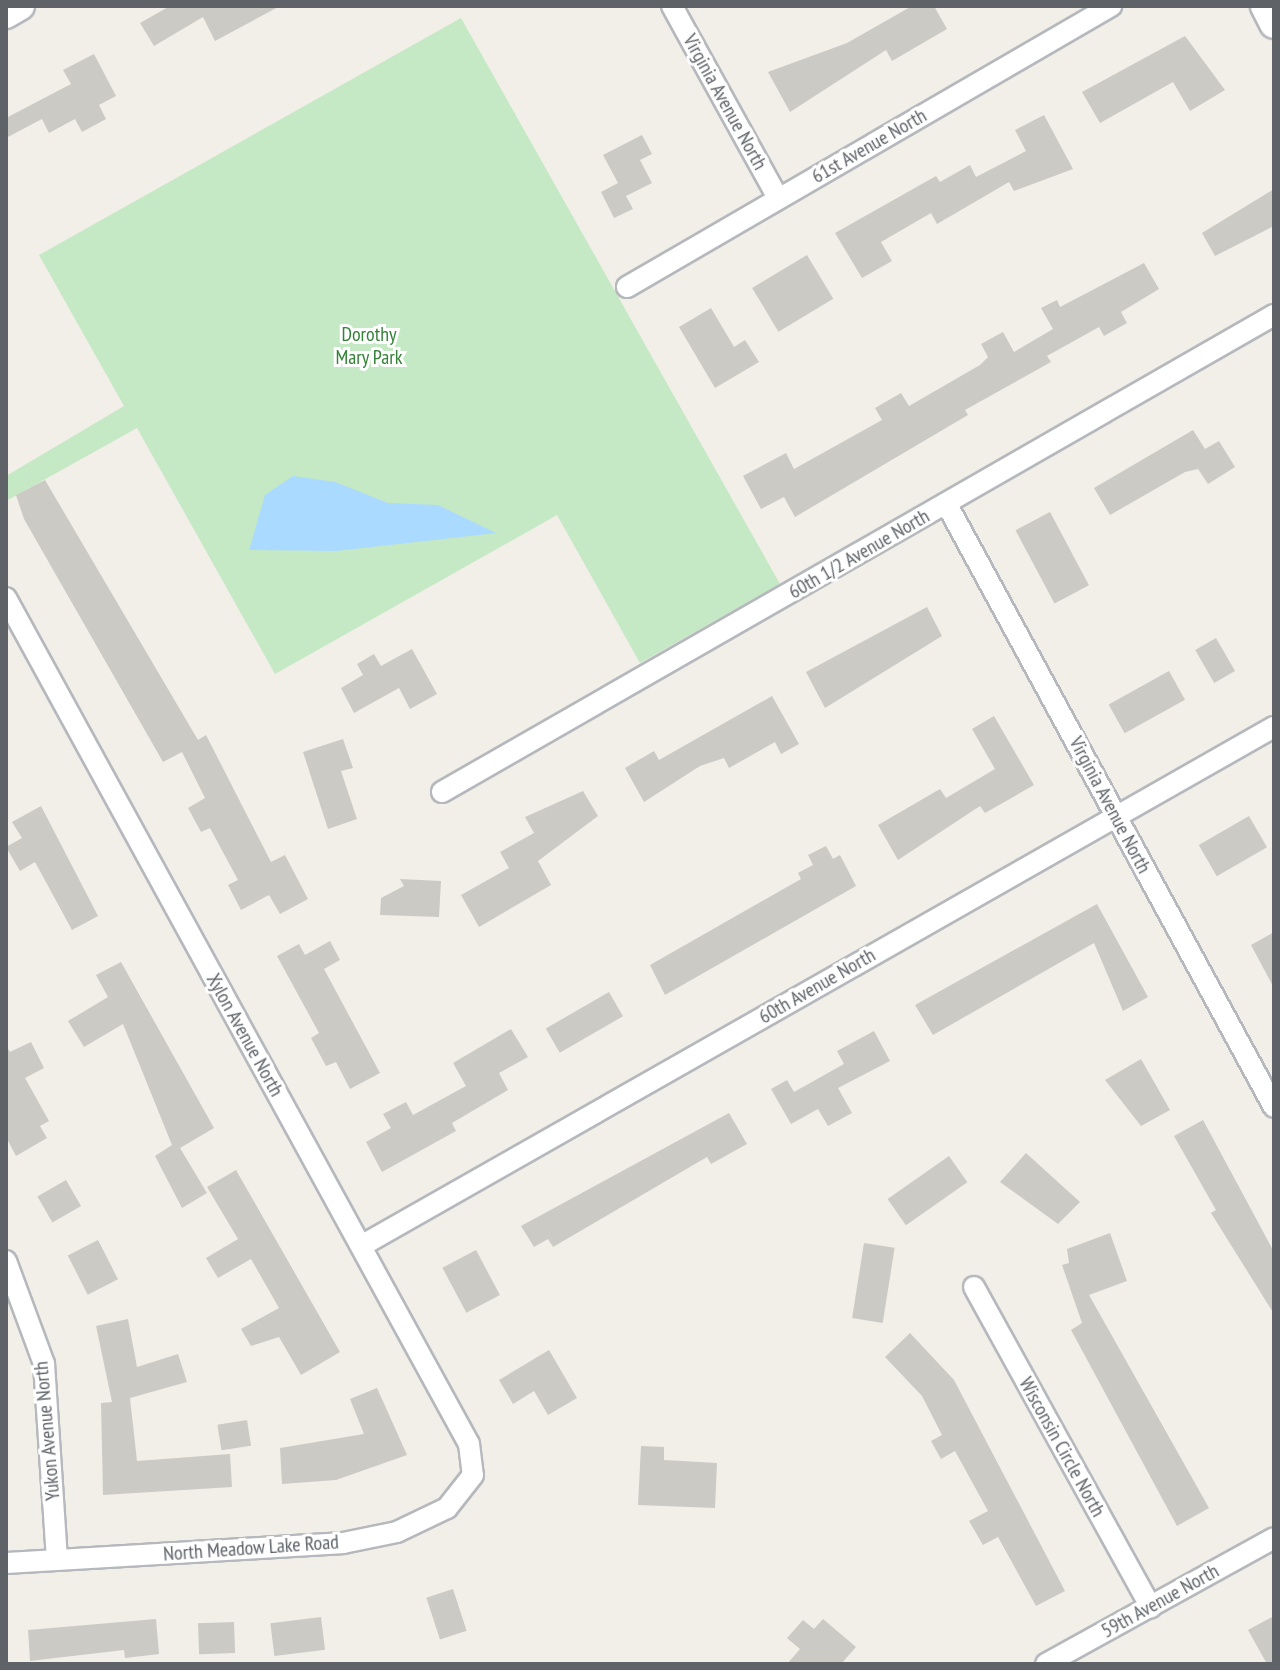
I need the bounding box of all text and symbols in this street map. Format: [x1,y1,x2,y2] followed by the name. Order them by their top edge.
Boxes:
[678,30,772,174] street label: Virginia Avenue North
[807,103,931,189] street label: 61st Avenue North
[335,322,403,369] park label: Dorothy Mary Park
[784,504,934,604] street label: 60th 1/2 Avenue North
[1064,732,1156,878] street label: Virginia Avenue North
[754,943,880,1029] street label: 60th Avenue North
[201,969,289,1101] street label: Xylon Avenue North
[29,1360,65,1502] street label: Yukon Avenue North
[1014,1373,1110,1521] street label: Wisconsin Circle North
[162,1530,340,1566] street label: North Meadow Lake Road
[1097,1559,1223,1643] street label: 59th Avenue North

